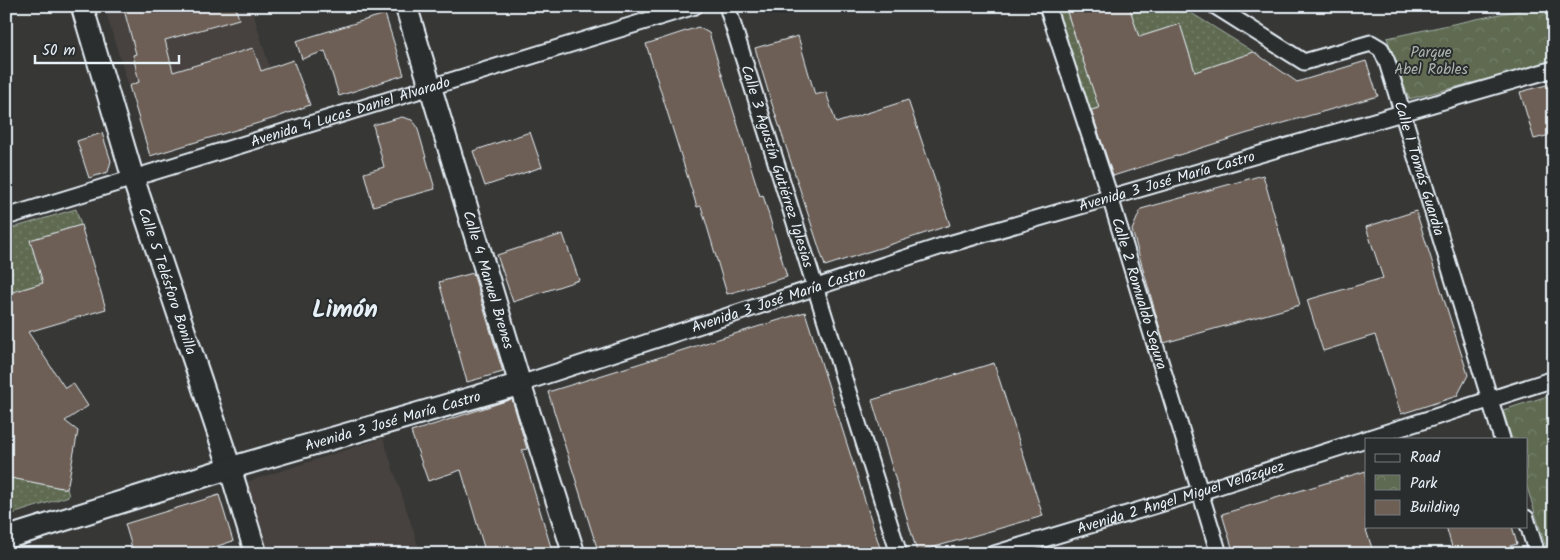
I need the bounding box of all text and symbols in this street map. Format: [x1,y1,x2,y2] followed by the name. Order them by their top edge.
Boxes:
[35,32,179,64] scale bar
[42,39,76,63] text: 50 m
[1394,41,1468,82] park label: Parque Abel Robles
[733,62,820,272] street label: Calle 3 Agustín Gutiérrez Iglesias
[248,71,453,154] street label: Avenida 4 Lucas Daniel Alvarado
[1387,98,1450,239] street label: Calle 1 Tomás Guardia
[1076,145,1258,219] street label: Avenida 3 José María Castro
[131,204,202,358] street label: Calle 5 Telésforo Bonilla
[455,208,520,353] street label: Calle 4 Manuel Brenes
[1104,215,1173,373] street label: Calle 2 Romualdo Segura
[688,261,869,340] street label: Avenida 3 José María Castro
[312,290,378,330] district label: Limón
[302,385,484,459] street label: Avenida 3 José María Castro
[1365,438,1528,528] legend
[1410,446,1441,470] text: Road
[1074,455,1288,541] street label: Avenida 2 Ángel Miguel Velázquez
[1410,472,1438,496] text: Park
[1410,496,1460,520] text: Building

